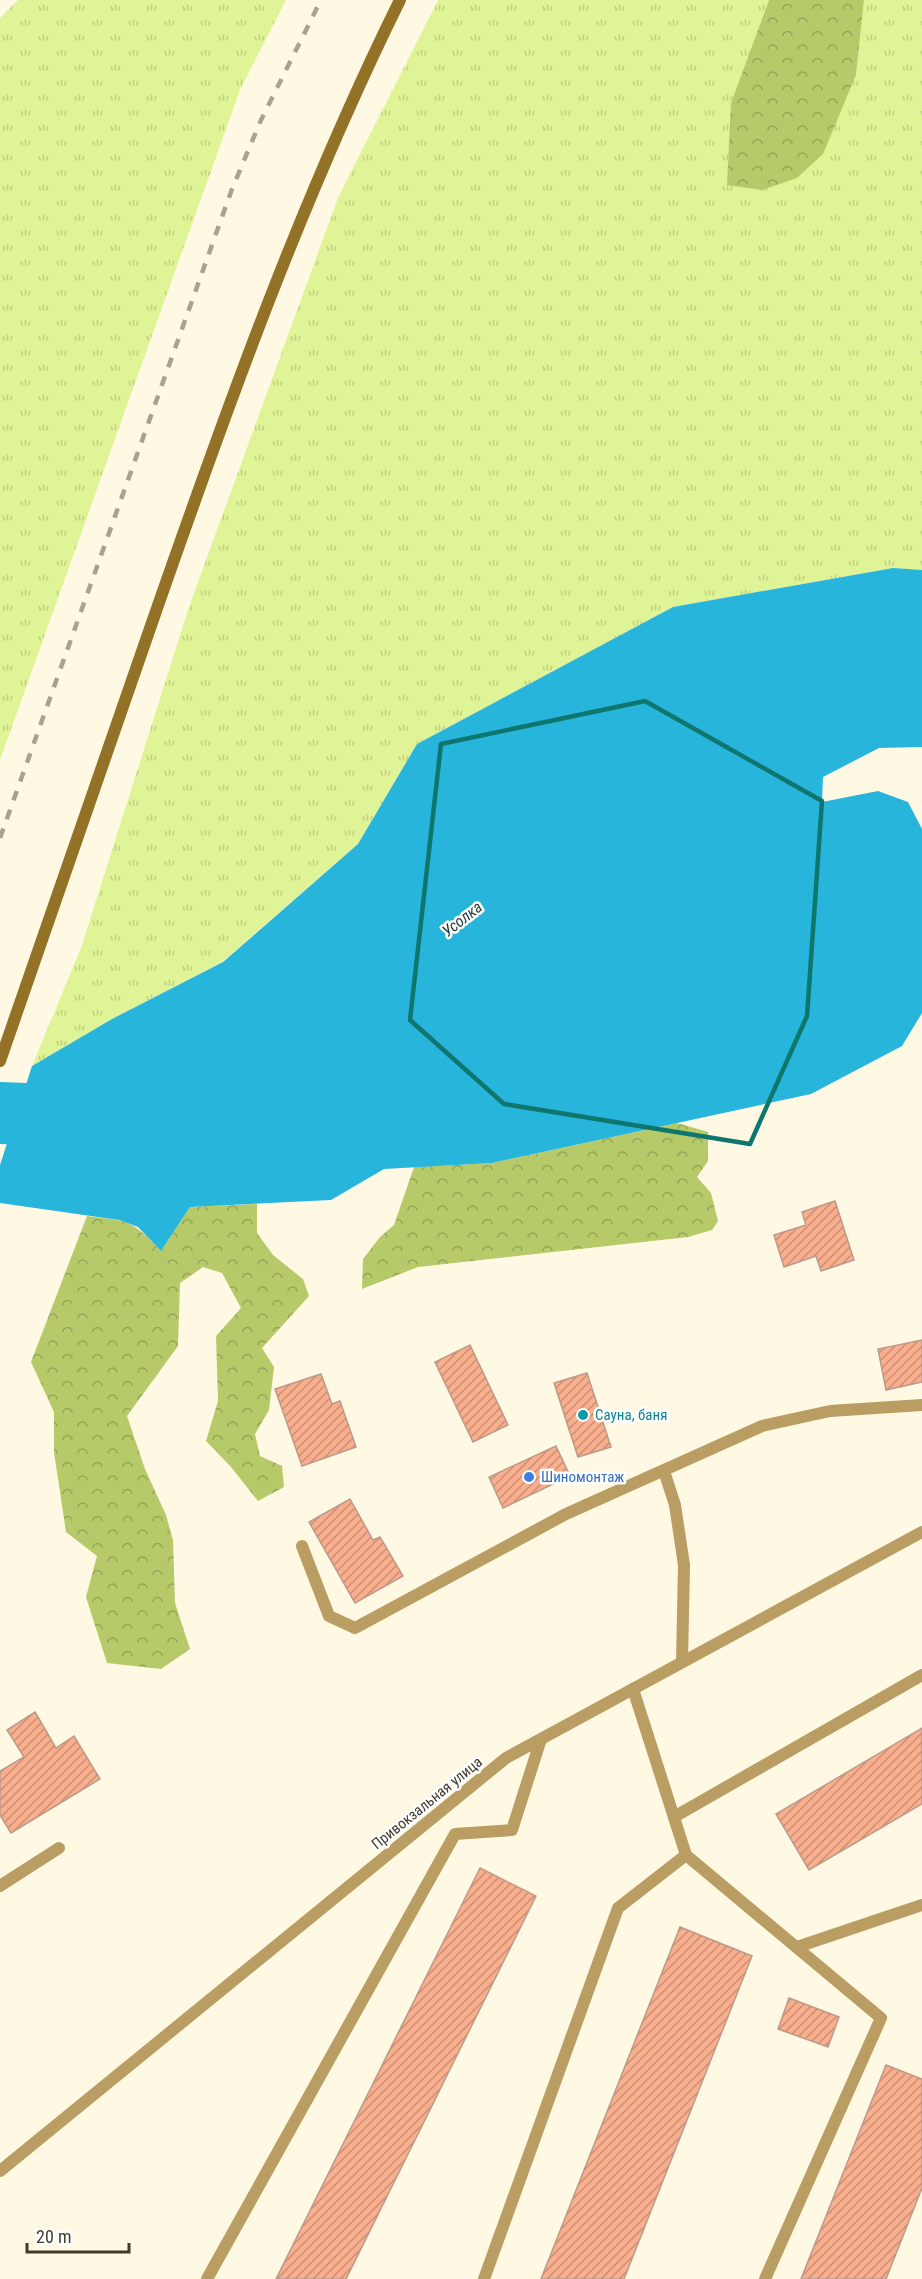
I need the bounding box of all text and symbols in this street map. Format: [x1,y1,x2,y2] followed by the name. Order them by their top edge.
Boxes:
[438,897,486,941] water label: Усолка
[595,1406,667,1424] place label: Сауна, баня
[576,1408,590,1422] marker: Сауна, баня
[541,1468,624,1486] place label: Шиномонтаж
[522,1470,536,1484] marker: Шиномонтаж
[368,1753,486,1853] street label: Привокзальная улица
[27,2216,129,2254] scale bar
[36,2226,71,2247] text: 20 m

